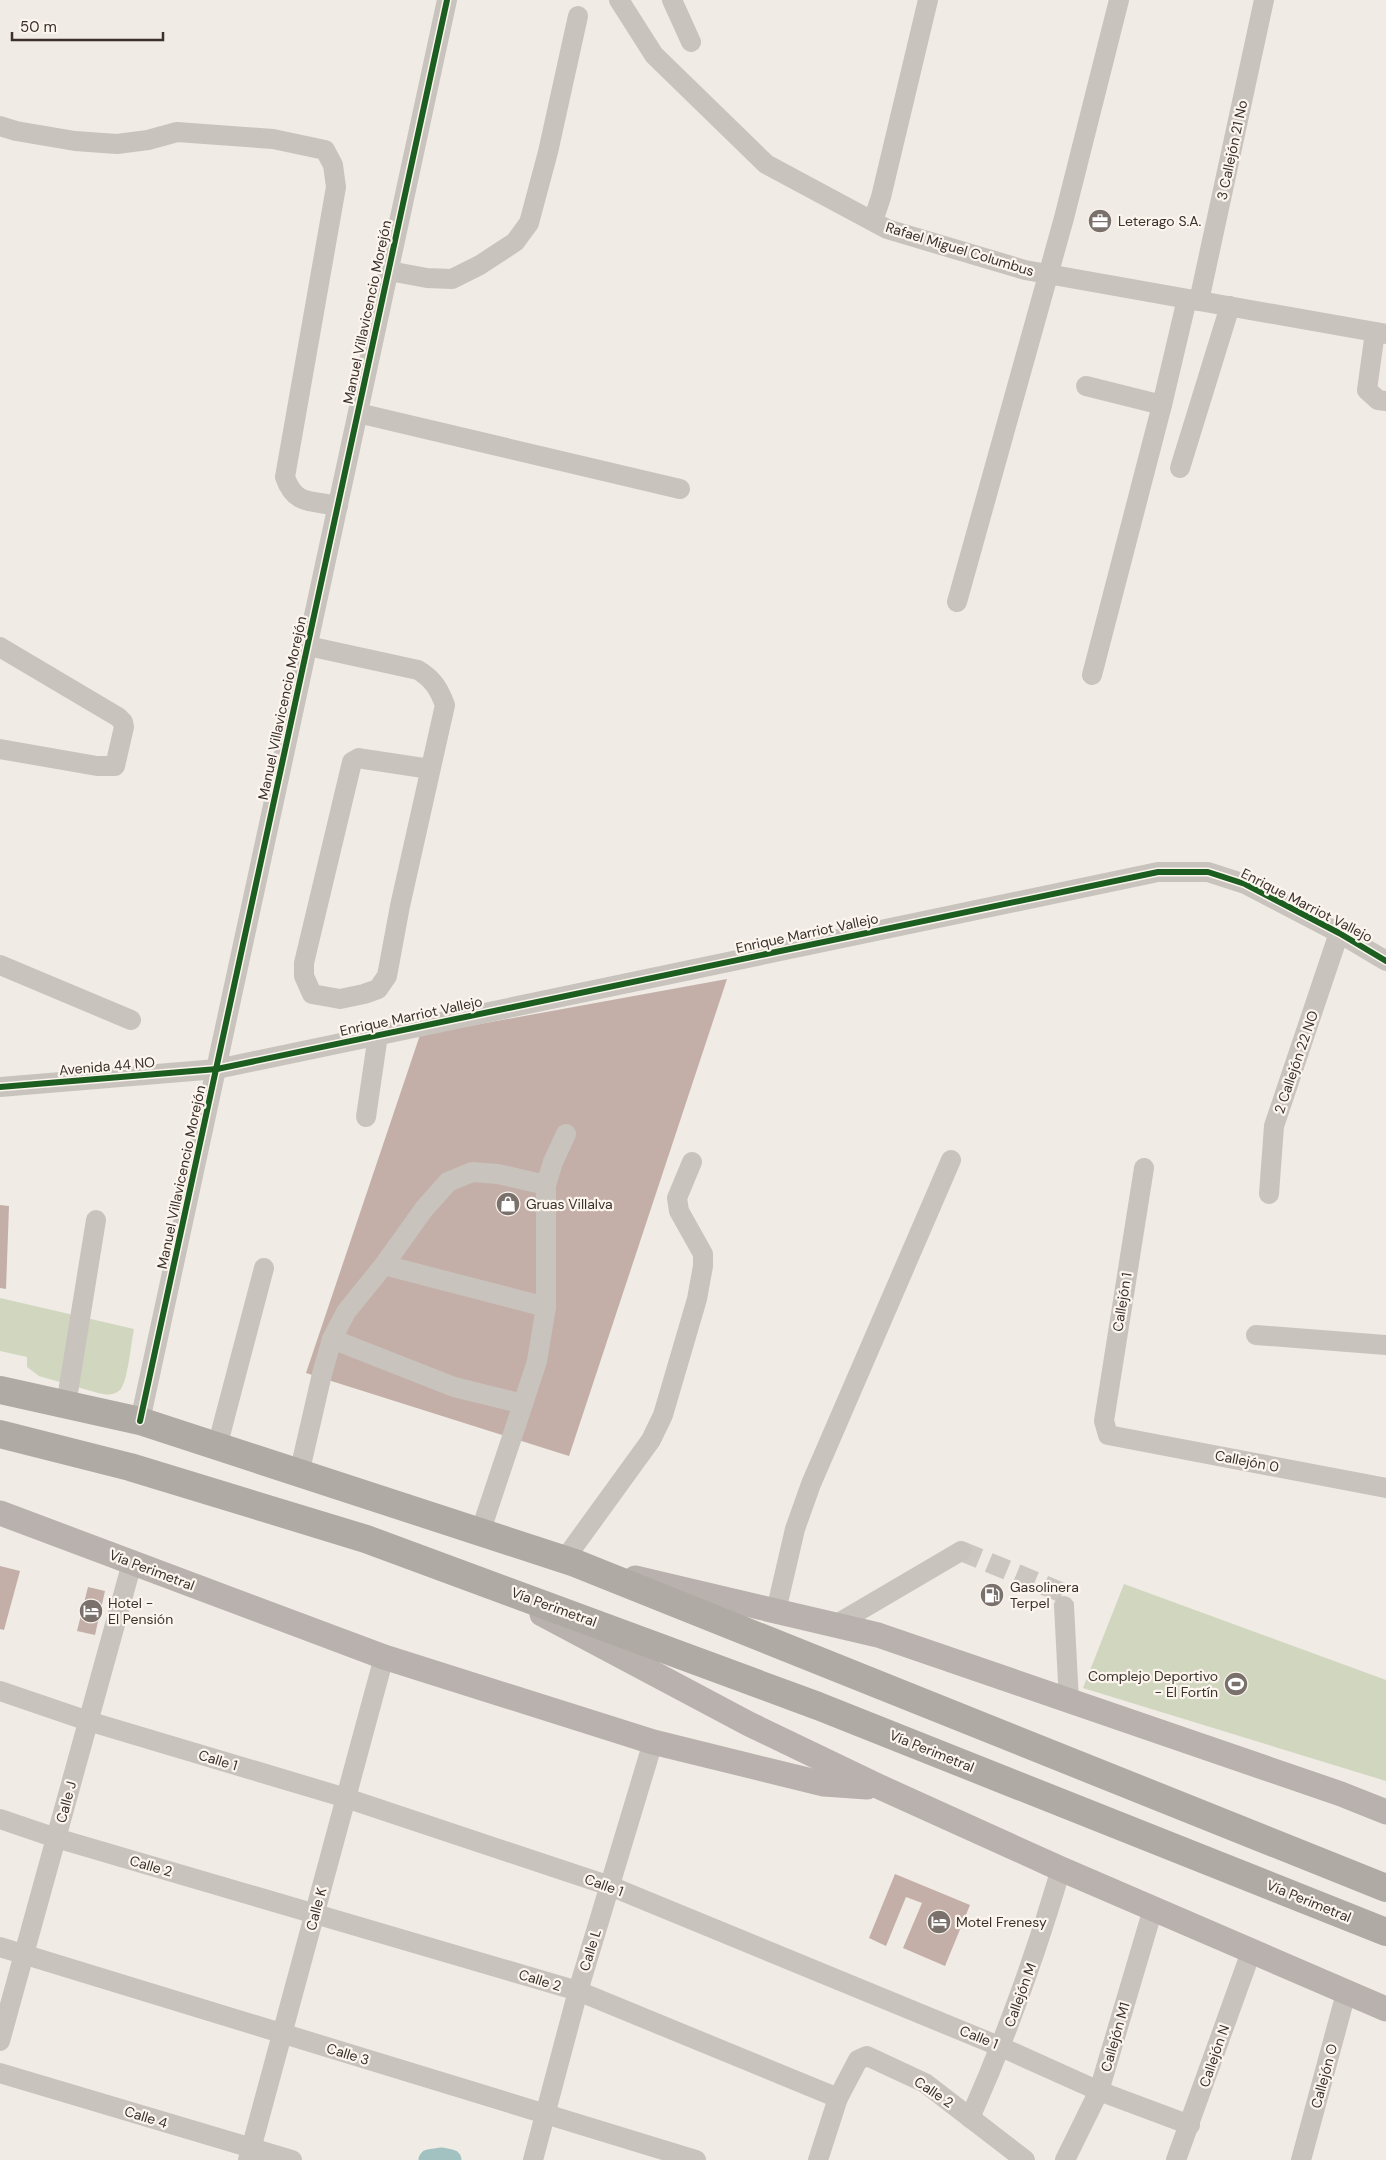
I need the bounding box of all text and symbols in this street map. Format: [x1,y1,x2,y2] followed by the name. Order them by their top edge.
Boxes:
[12,10,164,42] scale bar
[20,17,57,37] text: 50 m
[1213,99,1251,201] street label: 3 Callejón 21 No
[1087,208,1113,234] office icon: Leterago S.A.
[1118,212,1202,230] place label: Leterago S.A.
[339,218,395,406] street label: Manuel Villavicencio Morejón
[884,218,1036,280] street label: Rafael Miguel Columbus
[254,614,310,802] street label: Manuel Villavicencio Morejón
[1238,864,1376,946] street label: Enrique Marriot Vallejo
[734,909,880,957] street label: Enrique Marriot Vallejo
[338,992,484,1040] street label: Enrique Marriot Vallejo
[1270,1008,1322,1116] street label: 2 Callejón 22 NO
[58,1053,156,1079] street label: Avenida 44 NO
[153,1083,209,1271] street label: Manuel Villavicencio Morejón
[495,1191,521,1217] shop icon: Gruas Villalva
[526,1195,613,1213] place label: Gruas Villalva
[1108,1271,1136,1333] street label: Callejón 1
[1213,1446,1281,1476] street label: Callejón 0
[107,1546,197,1594] street label: Vía Perimetral
[1010,1578,1079,1612] place label: Gasolinera Terpel
[979,1582,1005,1608] fuel station icon: Gasolinera Terpel
[509,1583,599,1631] street label: Vía Perimetral
[108,1594,173,1628] place label: Hotel - El Pensión
[78,1598,104,1624] hotel icon: Hotel - El Pensión
[1088,1667,1218,1701] place label: Complejo Deportivo - El Fortín
[1223,1671,1249,1697] sports icon: Complejo Deportivo - El Fortín
[887,1726,977,1776] street label: Vía Perimetral
[196,1746,240,1774] street label: Calle 1
[52,1779,80,1825] street label: Calle J
[128,1851,174,1881] street label: Calle 2
[582,1870,626,1900] street label: Calle 1
[1264,1876,1354,1926] street label: Vía Perimetral
[302,1886,330,1932] street label: Calle K
[926,1909,952,1935] hotel icon: Motel Frenesy
[956,1913,1047,1931] place label: Motel Frenesy
[575,1927,605,1973] street label: Calle L
[1000,1960,1040,2030] street label: Callejón M
[517,1965,563,1995] street label: Calle 2
[1096,2000,1134,2074] street label: Callejón M1
[957,2021,1001,2053] street label: Calle 1
[1195,2022,1233,2090] street label: Callejón N
[324,2039,372,2069] street label: Calle 3
[1307,2042,1341,2110] street label: Callejón O
[911,2072,957,2112] street label: Calle 2
[122,2102,170,2132] street label: Calle 4

